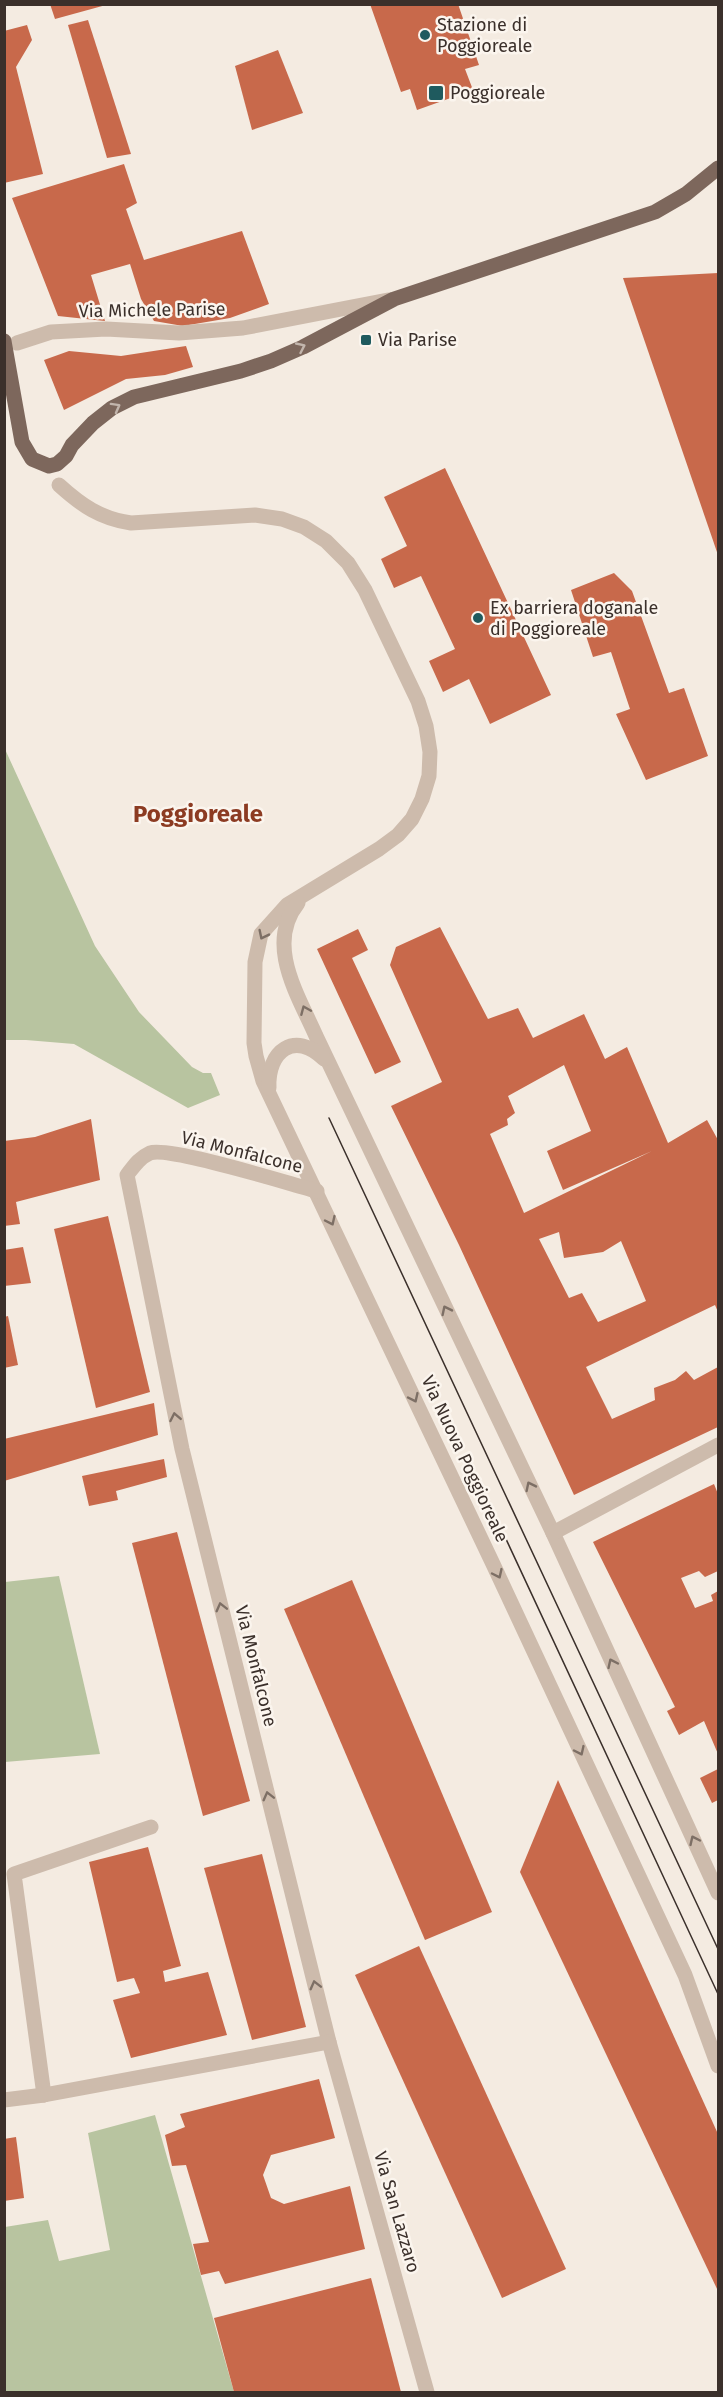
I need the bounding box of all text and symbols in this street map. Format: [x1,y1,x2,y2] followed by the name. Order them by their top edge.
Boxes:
[437,14,532,57] place label: Stazione di Poggioreale
[418,28,432,42] marker: Stazione di Poggioreale
[450,82,545,104] place label: Poggioreale
[427,84,445,102] marker: Poggioreale
[78,298,226,322] street label: Via Michele Parise
[378,329,457,351] place label: Via Parise
[359,333,373,347] marker: Via Parise
[294,343,305,355] one-way arrow
[110,403,120,414] one-way arrow
[490,597,658,640] place label: Ex barriera doganale di Poggioreale
[471,611,485,625] marker: Ex barriera doganale di Poggioreale
[133,800,263,828] district label: Poggioreale
[258,928,270,939] one-way arrow
[300,1005,312,1016] one-way arrow
[179,1126,305,1178] street label: Via Monfalcone
[324,1215,336,1226] one-way arrow
[442,1306,454,1317] one-way arrow
[417,1372,513,1546] street label: Via Nuova Poggioreale
[407,1391,419,1402] one-way arrow
[169,1412,182,1422] one-way arrow
[526,1482,538,1493] one-way arrow
[490,1567,502,1578] one-way arrow
[215,1602,228,1612] one-way arrow
[230,1603,282,1729] street label: Via Monfalcone
[608,1659,620,1670] one-way arrow
[573,1744,585,1755] one-way arrow
[262,1791,275,1801] one-way arrow
[689,1836,701,1847] one-way arrow
[309,1980,322,1990] one-way arrow
[369,2149,425,2275] street label: Via San Lazzaro

